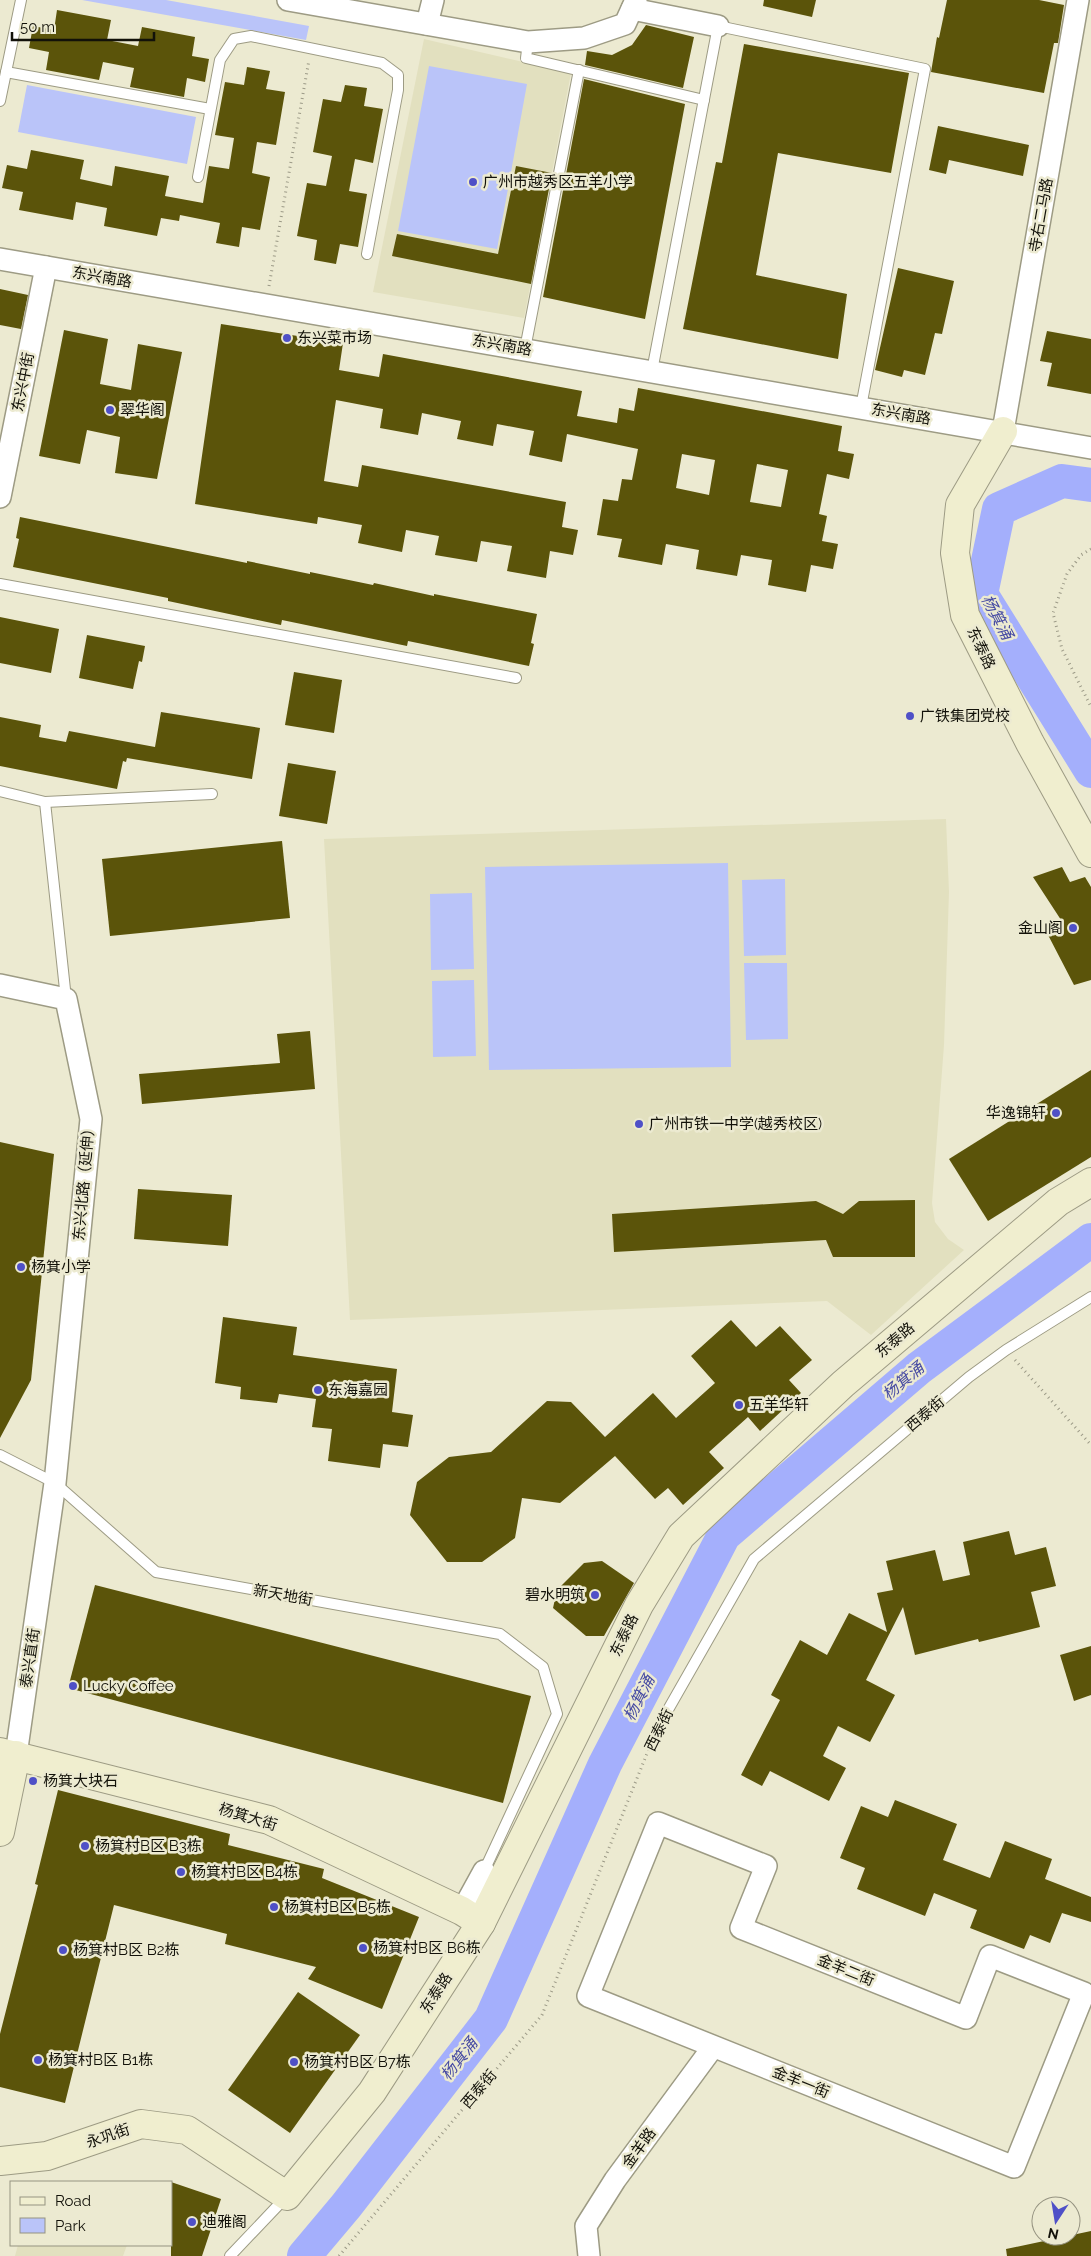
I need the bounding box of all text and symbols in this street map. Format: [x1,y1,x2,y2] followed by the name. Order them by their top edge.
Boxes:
[12,10,155,42] scale bar
[20,18,55,36] text: 50 m
[483,173,633,191] place label: 广州市越秀区五羊小学
[467,176,479,188] marker: 广州市越秀区五羊小学
[1026,176,1056,254] street label: 寺右二马路
[71,263,133,291] street label: 东兴南路
[297,329,372,347] place label: 东兴菜市场
[471,331,533,359] street label: 东兴南路
[281,332,293,344] marker: 东兴菜市场
[8,351,38,413] street label: 东兴中街
[870,400,932,428] street label: 东兴南路
[120,401,165,419] place label: 翠华阁
[104,404,116,416] marker: 翠华阁
[977,591,1018,644] water label: 杨箕涌
[963,624,999,672] street label: 东泰路
[920,707,1010,725] place label: 广铁集团党校
[904,710,916,722] marker: 广铁集团党校
[1018,919,1063,937] place label: 金山阁
[1067,922,1079,934] marker: 金山阁
[986,1104,1046,1122] place label: 华逸锦轩
[1050,1107,1062,1119] marker: 华逸锦轩
[649,1115,822,1133] place label: 广州市铁一中学(越秀校区)
[633,1118,645,1130] marker: 广州市铁一中学(越秀校区)
[70,1120,98,1242] street label: 东兴北路（延伸）
[31,1258,91,1276] place label: 杨箕小学
[15,1261,27,1273] marker: 杨箕小学
[872,1319,918,1361] street label: 东泰路
[879,1357,929,1404] water label: 杨箕涌
[328,1381,388,1399] place label: 东海嘉园
[312,1384,324,1396] marker: 东海嘉园
[902,1393,948,1435] street label: 西泰街
[749,1396,809,1414] place label: 五羊华轩
[733,1399,745,1411] marker: 五羊华轩
[252,1581,314,1609] street label: 新天地街
[525,1586,585,1604] place label: 碧水明筑
[589,1589,601,1601] marker: 碧水明筑
[606,1611,642,1659] street label: 东泰路
[17,1627,43,1689] street label: 泰兴直街
[620,1671,659,1724] water label: 杨箕涌
[83,1677,174,1695] place label: Lucky Coffee
[67,1680,79,1692] marker: Lucky Coffee
[641,1706,677,1754] street label: 西泰街
[43,1772,118,1790] place label: 杨箕大块石
[27,1775,39,1787] marker: 杨箕大块石
[217,1800,279,1834] street label: 杨箕大街
[95,1837,202,1855] place label: 杨箕村B区 B3栋
[79,1840,91,1852] marker: 杨箕村B区 B3栋
[191,1863,298,1881] place label: 杨箕村B区 B4栋
[175,1866,187,1878] marker: 杨箕村B区 B4栋
[284,1898,391,1916] place label: 杨箕村B区 B5栋
[268,1901,280,1913] marker: 杨箕村B区 B5栋
[373,1939,481,1957] place label: 杨箕村B区 B6栋
[73,1941,180,1959] place label: 杨箕村B区 B2栋
[357,1942,369,1954] marker: 杨箕村B区 B6栋
[57,1944,69,1956] marker: 杨箕村B区 B2栋
[815,1950,877,1990] street label: 金羊二街
[416,1969,456,2017] street label: 东泰路
[437,2033,482,2084] water label: 杨箕涌
[48,2051,153,2069] place label: 杨箕村B区 B1栋
[304,2053,411,2071] place label: 杨箕村B区 B7栋
[32,2054,44,2066] marker: 杨箕村B区 B1栋
[288,2056,300,2068] marker: 杨箕村B区 B7栋
[770,2062,832,2102] street label: 金羊一街
[458,2066,500,2112] street label: 西泰街
[84,2120,132,2152] street label: 永巩街
[618,2125,660,2171] street label: 金羊路
[10,2181,172,2246] legend
[55,2192,91,2210] text: Road
[1031,2196,1081,2246] north arrow
[202,2213,247,2231] place label: 迪雅阁
[186,2216,198,2228] marker: 迪雅阁
[55,2217,86,2235] text: Park
[1046,2225,1060,2243] text: N

